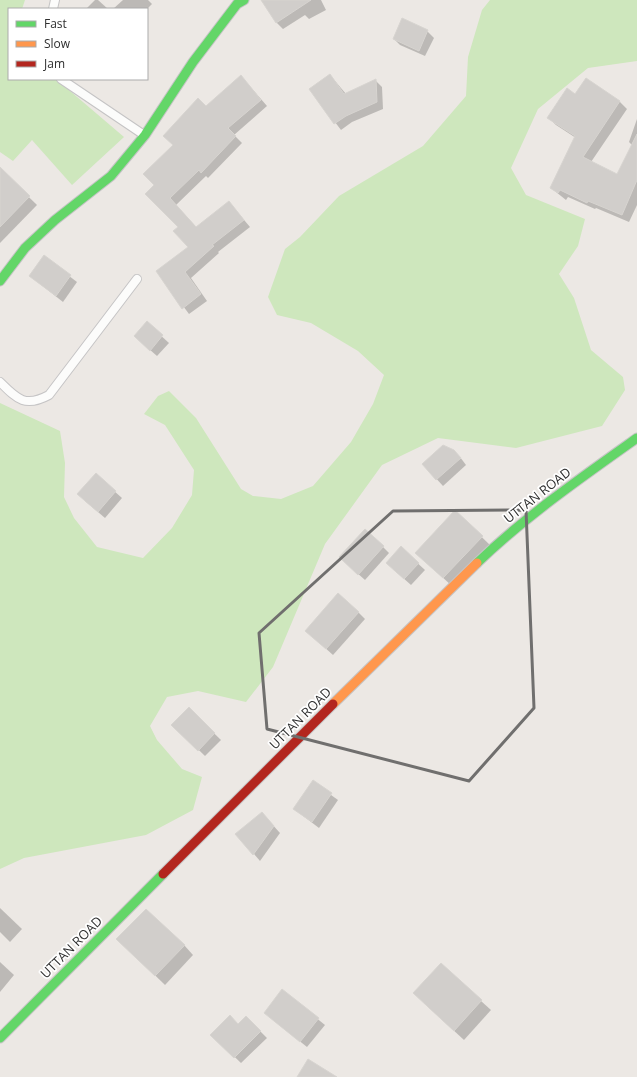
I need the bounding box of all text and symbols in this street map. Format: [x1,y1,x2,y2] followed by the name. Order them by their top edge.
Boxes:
[8,8,148,80] legend
[44,15,67,32] text: Fast
[44,35,71,52] text: Slow
[43,55,65,72] text: Jam
[500,463,574,527] street label: UTTAN ROAD
[265,683,335,753] street label: UTTAN ROAD
[36,912,106,982] street label: UTTAN ROAD

